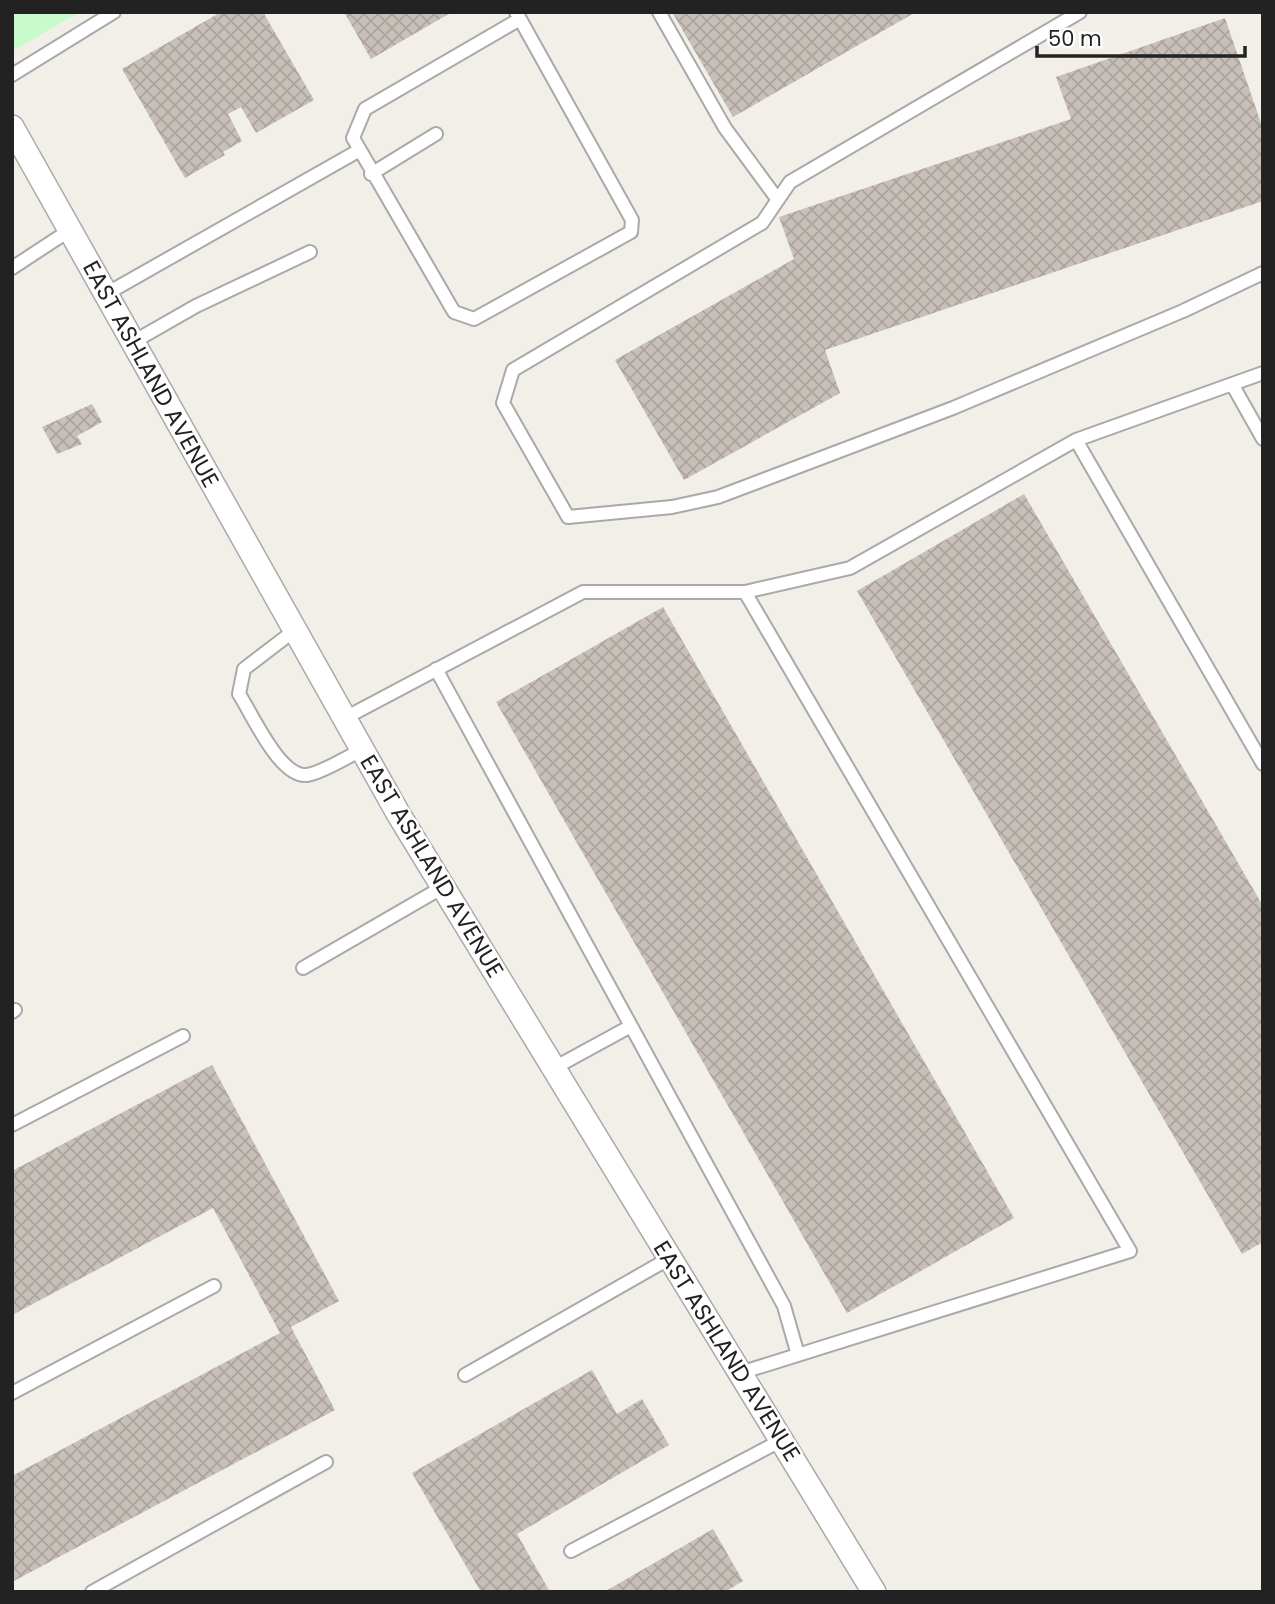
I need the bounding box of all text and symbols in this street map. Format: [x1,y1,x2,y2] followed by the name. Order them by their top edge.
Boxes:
[1037,14,1245,58] scale bar
[1048,24,1102,53] text: 50 m
[75,255,227,493] street label: EAST ASHLAND AVENUE
[353,749,511,983] street label: EAST ASHLAND AVENUE
[646,1235,808,1467] street label: EAST ASHLAND AVENUE

